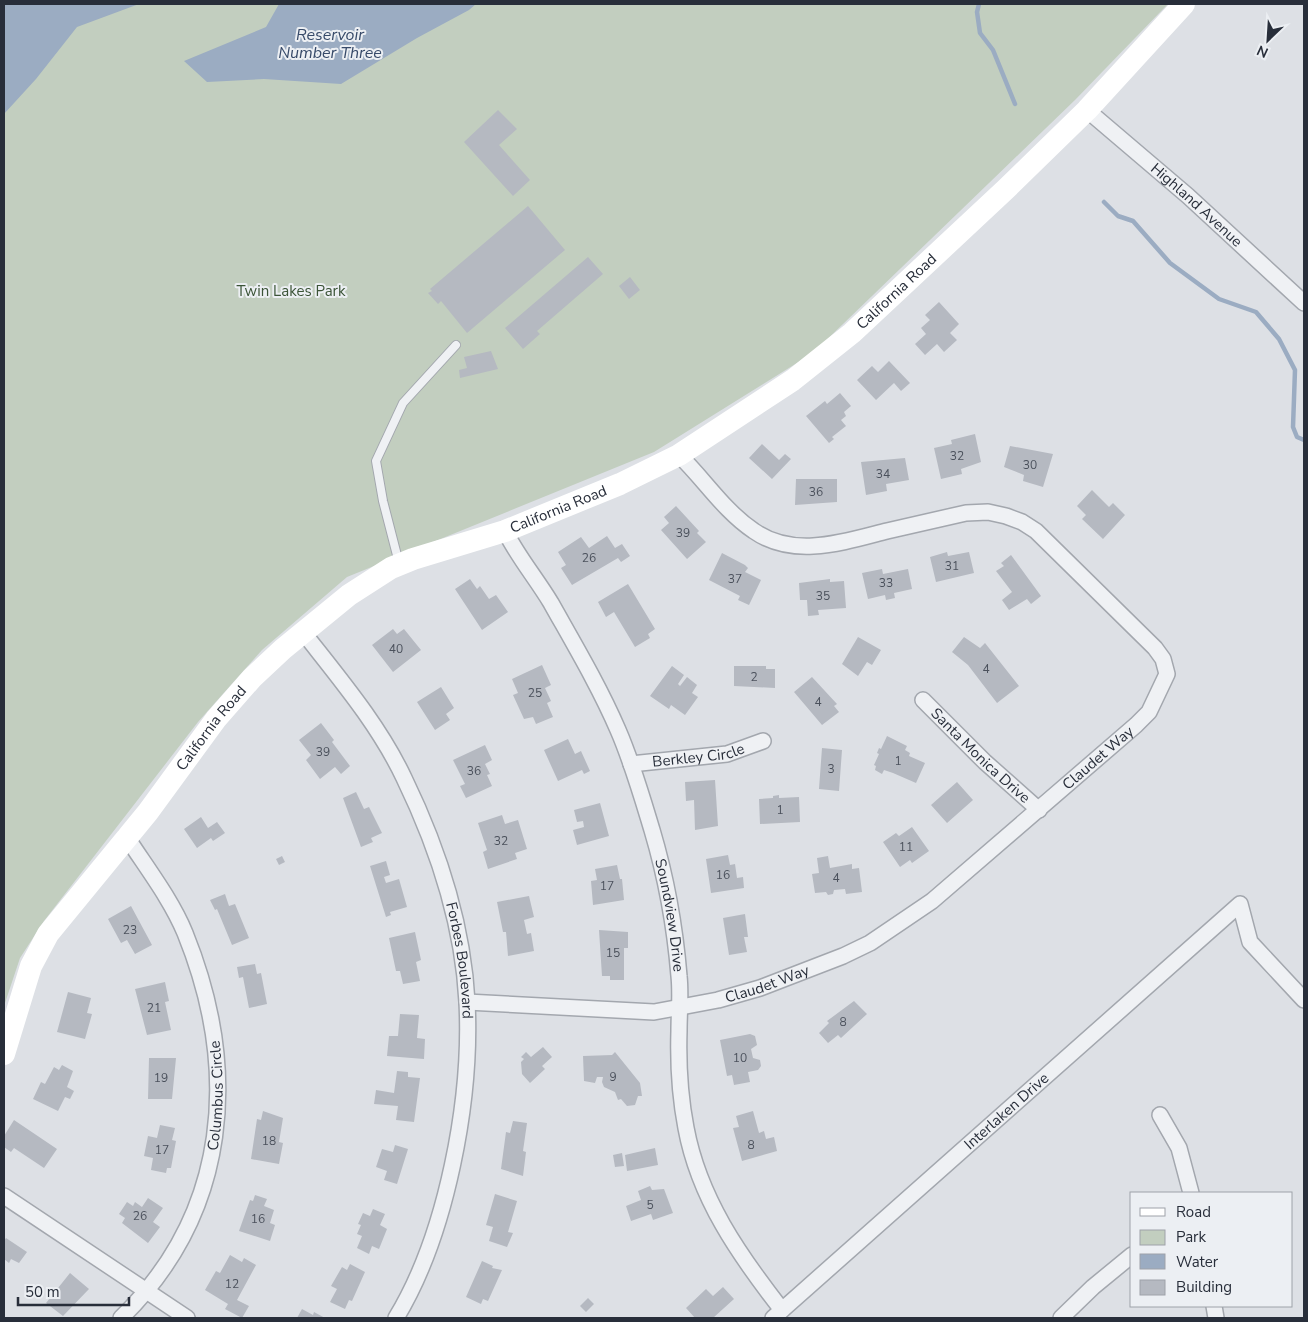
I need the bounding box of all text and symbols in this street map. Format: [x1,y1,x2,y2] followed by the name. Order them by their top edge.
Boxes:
[1243,15,1293,65] north arrow
[278,24,382,64] water label: Reservoir Number Three
[1254,41,1271,62] text: N
[1146,159,1247,251] street label: Highland Avenue
[852,249,941,334] street label: California Road
[237,281,346,301] park label: Twin Lakes Park
[950,448,964,464] house number: 32
[1023,457,1037,473] house number: 30
[876,466,890,482] house number: 34
[507,480,610,538] street label: California Road
[809,484,823,500] house number: 36
[676,525,690,541] house number: 39
[582,550,596,566] house number: 26
[945,558,959,574] house number: 31
[728,571,742,587] house number: 37
[879,575,893,591] house number: 33
[816,588,830,604] house number: 35
[389,641,403,657] house number: 40
[982,661,990,677] house number: 4
[750,669,758,685] house number: 2
[171,681,251,775] street label: California Road
[528,685,542,701] house number: 25
[814,694,822,710] house number: 4
[926,703,1035,808] street label: Santa Monica Drive
[1058,721,1138,794] street label: Claudet Way
[651,738,747,772] street label: Berkley Circle
[316,744,330,760] house number: 39
[894,753,902,769] house number: 1
[827,761,835,777] house number: 3
[467,763,481,779] house number: 36
[776,802,784,818] house number: 1
[494,833,508,849] house number: 32
[899,839,913,855] house number: 11
[650,857,689,973] street label: Soundview Drive
[716,867,730,883] house number: 16
[832,870,840,886] house number: 4
[600,878,614,894] house number: 17
[441,900,478,1019] street label: Forbes Boulevard
[123,922,137,938] house number: 23
[606,945,620,961] house number: 15
[723,960,812,1008] street label: Claudet Way
[147,1000,161,1016] house number: 21
[839,1014,847,1030] house number: 8
[202,1040,228,1152] street label: Columbus Circle
[733,1050,747,1066] house number: 10
[960,1068,1053,1154] street label: Interlaken Drive
[609,1069,617,1085] house number: 9
[154,1070,168,1086] house number: 19
[262,1133,276,1149] house number: 18
[747,1137,755,1153] house number: 8
[155,1142,169,1158] house number: 17
[1130,1192,1293,1307] legend
[646,1197,654,1213] house number: 5
[1176,1202,1211,1222] text: Road
[133,1208,147,1224] house number: 26
[251,1211,265,1227] house number: 16
[1176,1227,1206,1247] text: Park
[1176,1252,1219,1272] text: Water
[18,1274,129,1306] scale bar
[225,1276,239,1292] house number: 12
[1176,1277,1232,1297] text: Building
[25,1282,60,1302] text: 50 m

